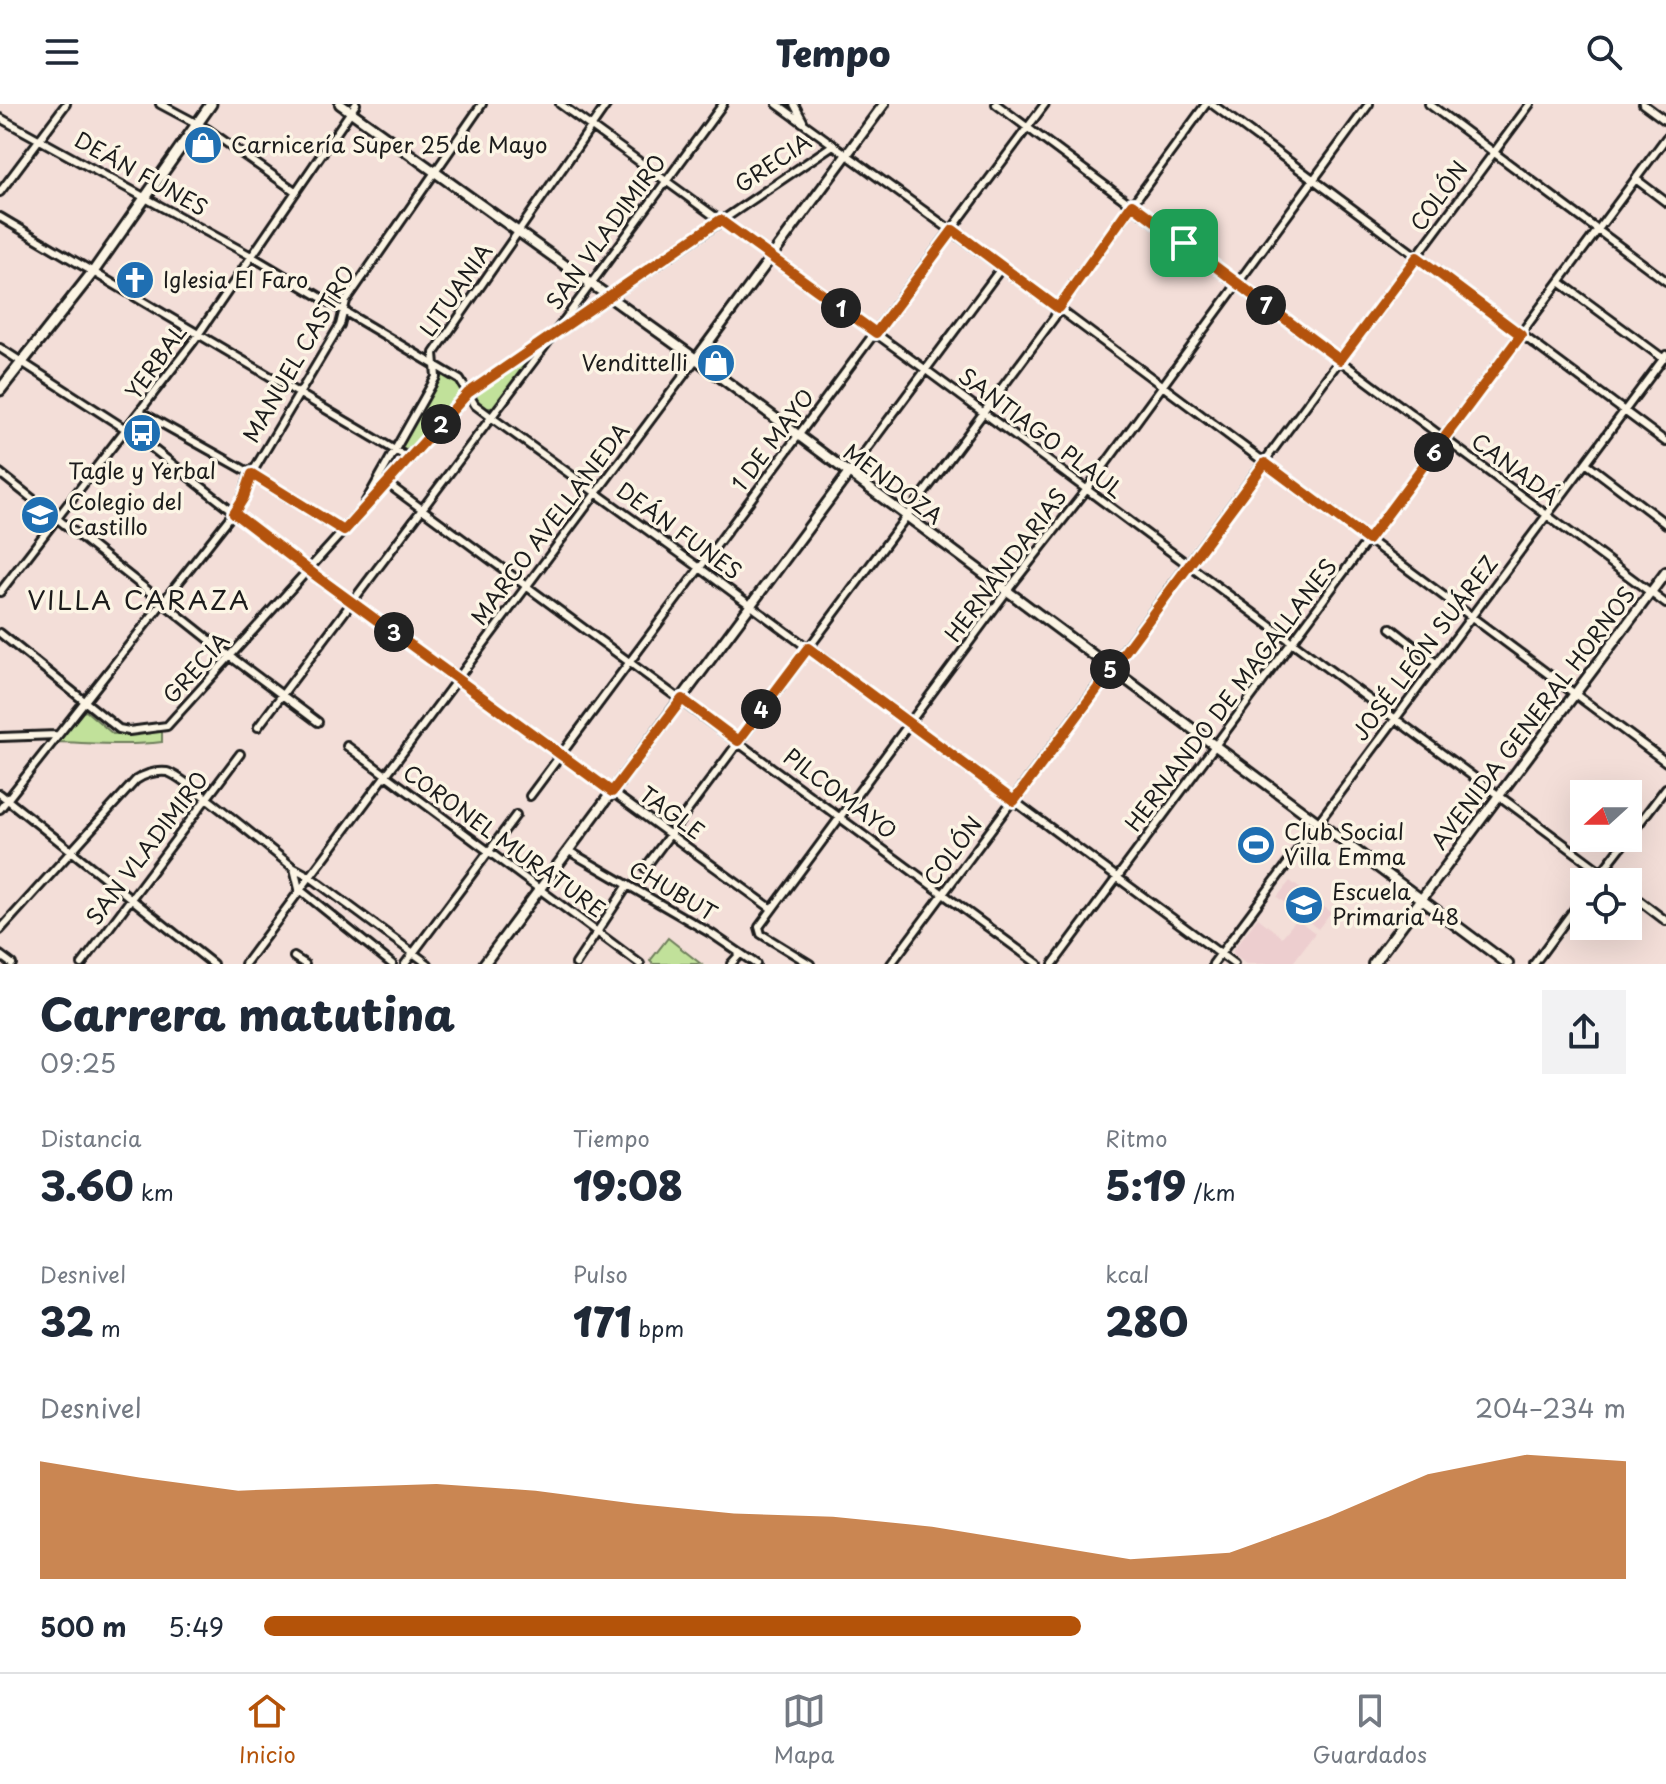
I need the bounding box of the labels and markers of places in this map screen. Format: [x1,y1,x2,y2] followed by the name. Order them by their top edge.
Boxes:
[182,124,224,166] shop icon: Carnicería Super 25 de Mayo
[231,127,547,160] place label: Carnicería Super 25 de Mayo
[1150,209,1218,277] pin
[114,259,156,301] church icon: Iglesia El Faro
[163,262,308,295] place label: Iglesia El Faro
[1246,285,1286,325] pin: 7
[821,288,861,328] pin: 1
[695,342,737,384] shop icon: Vendittelli
[582,345,688,378] place label: Vendittelli
[421,404,461,444] pin: 2
[121,412,163,454] bus stop icon: Tagle y Yerbal
[1414,432,1454,472] pin: 6
[68,453,216,486] place label: Tagle y Yerbal
[68,484,182,542] place label: Colegio del Castillo
[19,494,61,536] school or university icon: Colegio del Castillo
[374,612,414,652] pin: 3
[1090,649,1130,689] pin: 5
[741,689,781,729] pin: 4
[1284,814,1406,872] place label: Club Social Villa Emma
[1235,824,1277,866] sports icon: Club Social Villa Emma
[1332,874,1459,932] place label: Escuela Primaria 48
[1283,884,1325,926] school or university icon: Escuela Primaria 48

